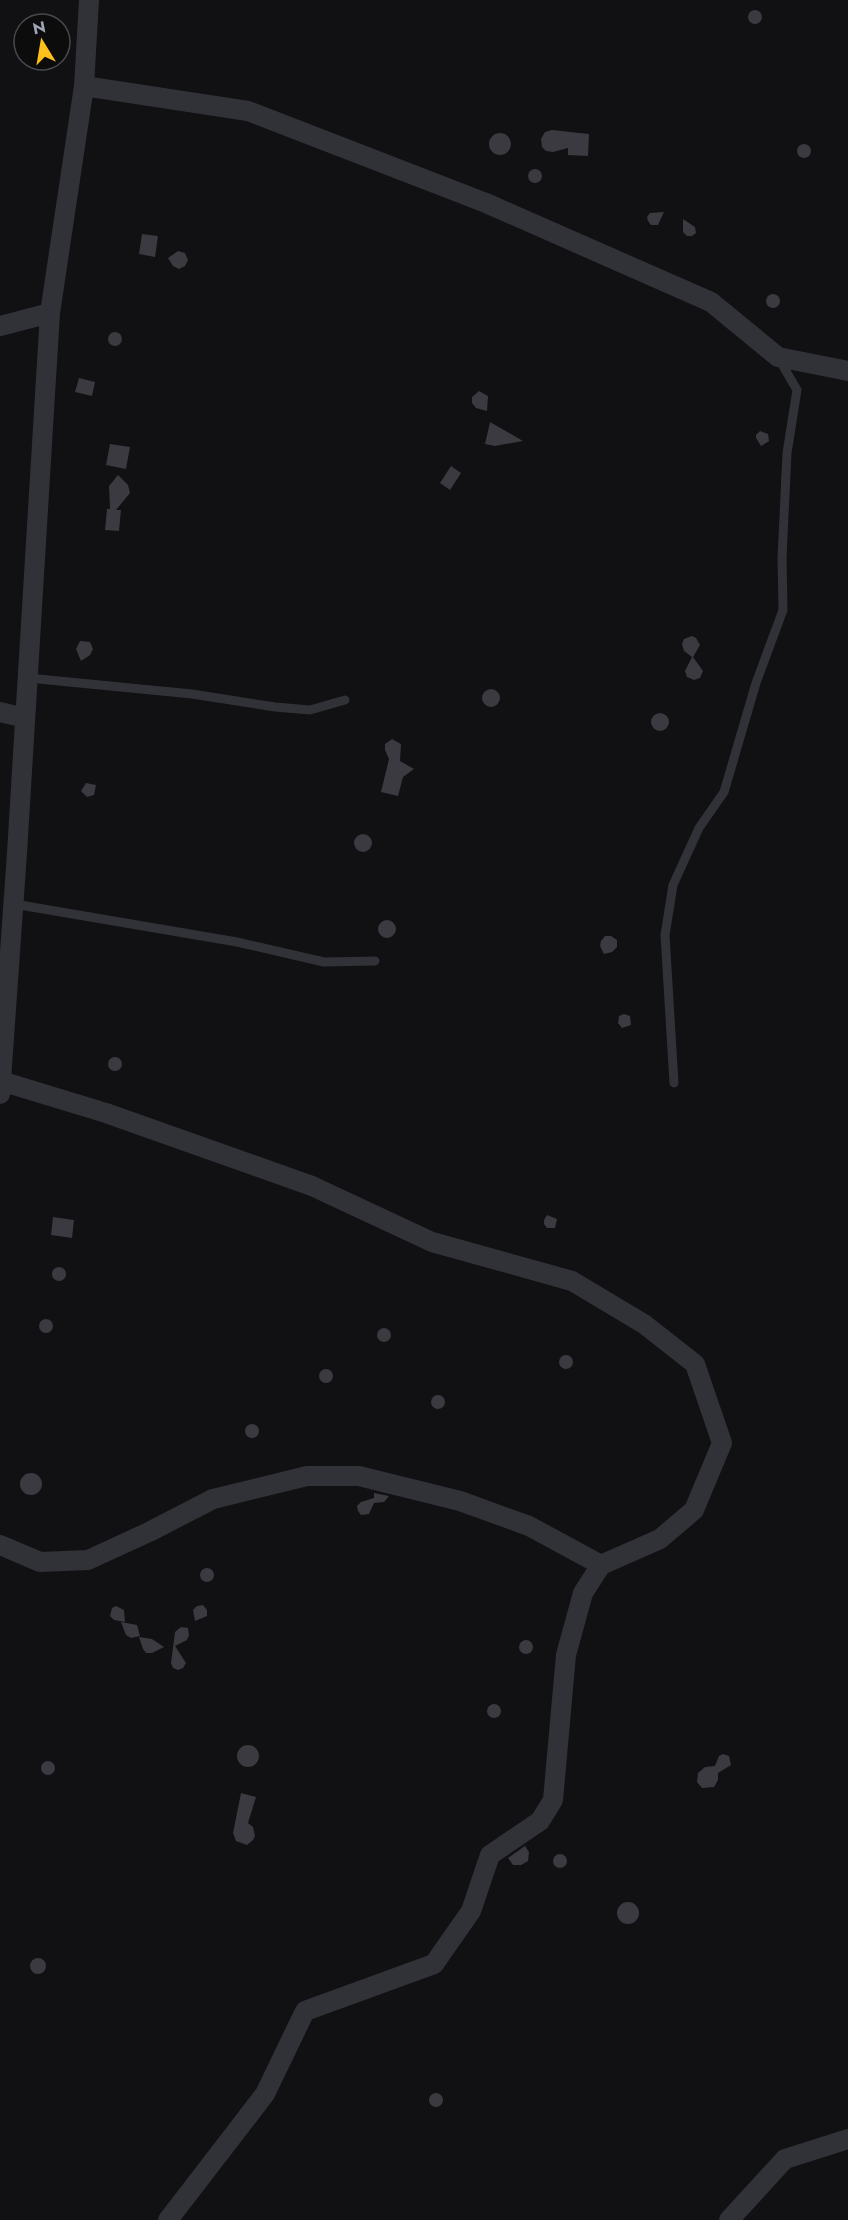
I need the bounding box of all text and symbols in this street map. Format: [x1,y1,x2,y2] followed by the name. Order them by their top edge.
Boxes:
[12,12,72,72] north arrow
[31,15,48,40] text: N

